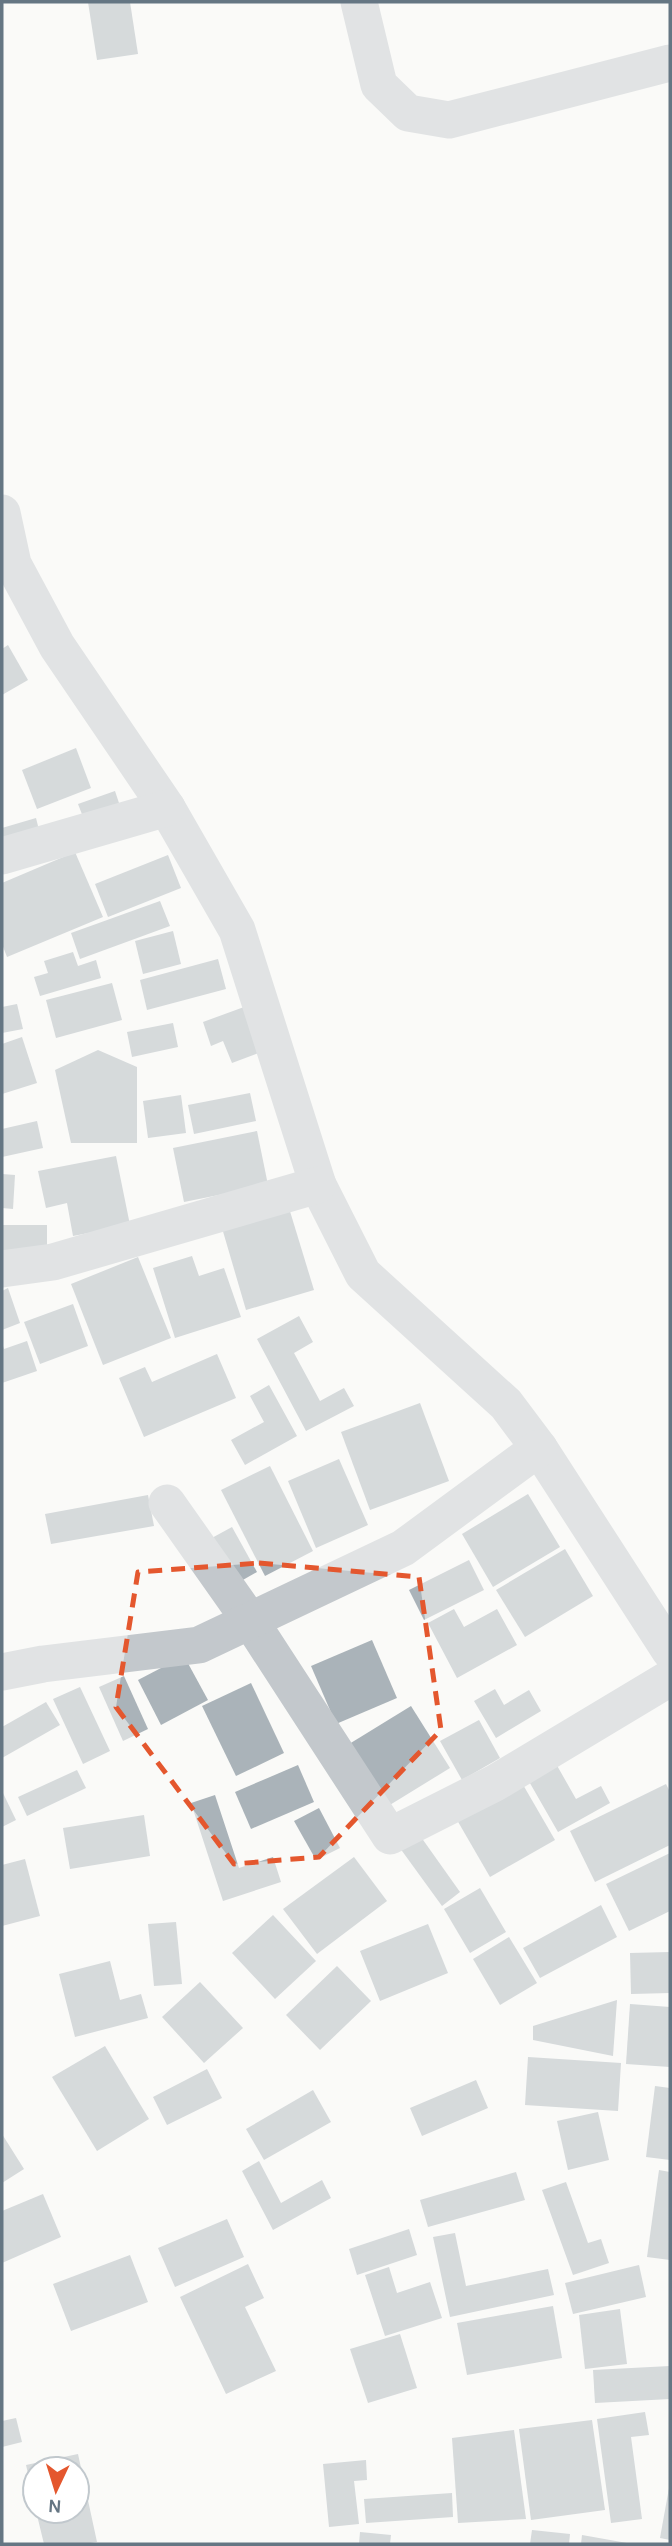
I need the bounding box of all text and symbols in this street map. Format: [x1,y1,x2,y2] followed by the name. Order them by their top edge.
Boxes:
[21,2455,91,2525] north arrow
[47,2495,62,2517] text: N

